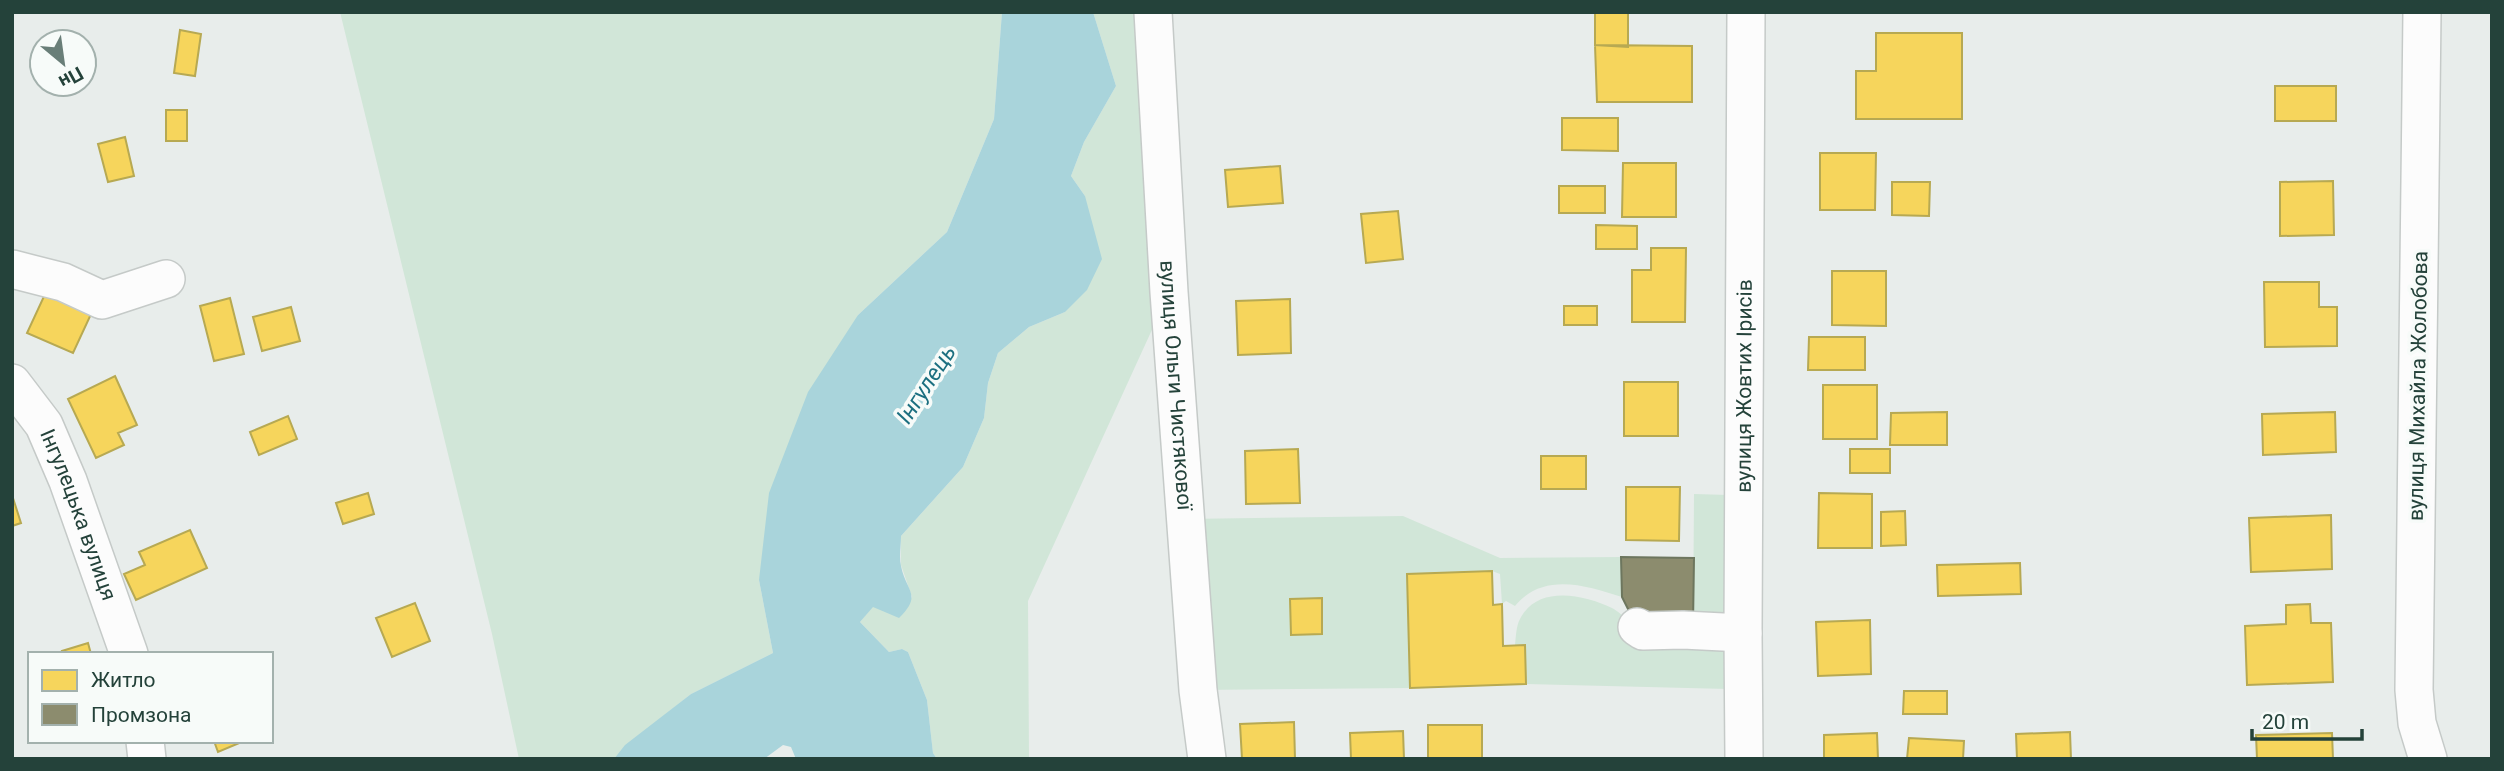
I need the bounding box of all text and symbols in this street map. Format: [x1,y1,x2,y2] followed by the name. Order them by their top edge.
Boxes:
[28,28,98,98] north arrow
[55,62,87,93] text: Пн
[2404,251,2432,521] street label: вулиця Михайла Жолобова
[1155,260,1197,512] street label: вулиця Ольги Чистякової
[1732,279,1757,493] street label: вулиця Жовтих Ірисів
[891,340,962,429] water label: Інгулець
[35,425,121,604] street label: Інгулецька вулиця
[28,652,273,743] legend
[91,668,156,692] text: Житло
[2252,698,2362,742] scale bar
[91,703,192,727] text: Промзона
[2262,710,2309,734] text: 20 m

